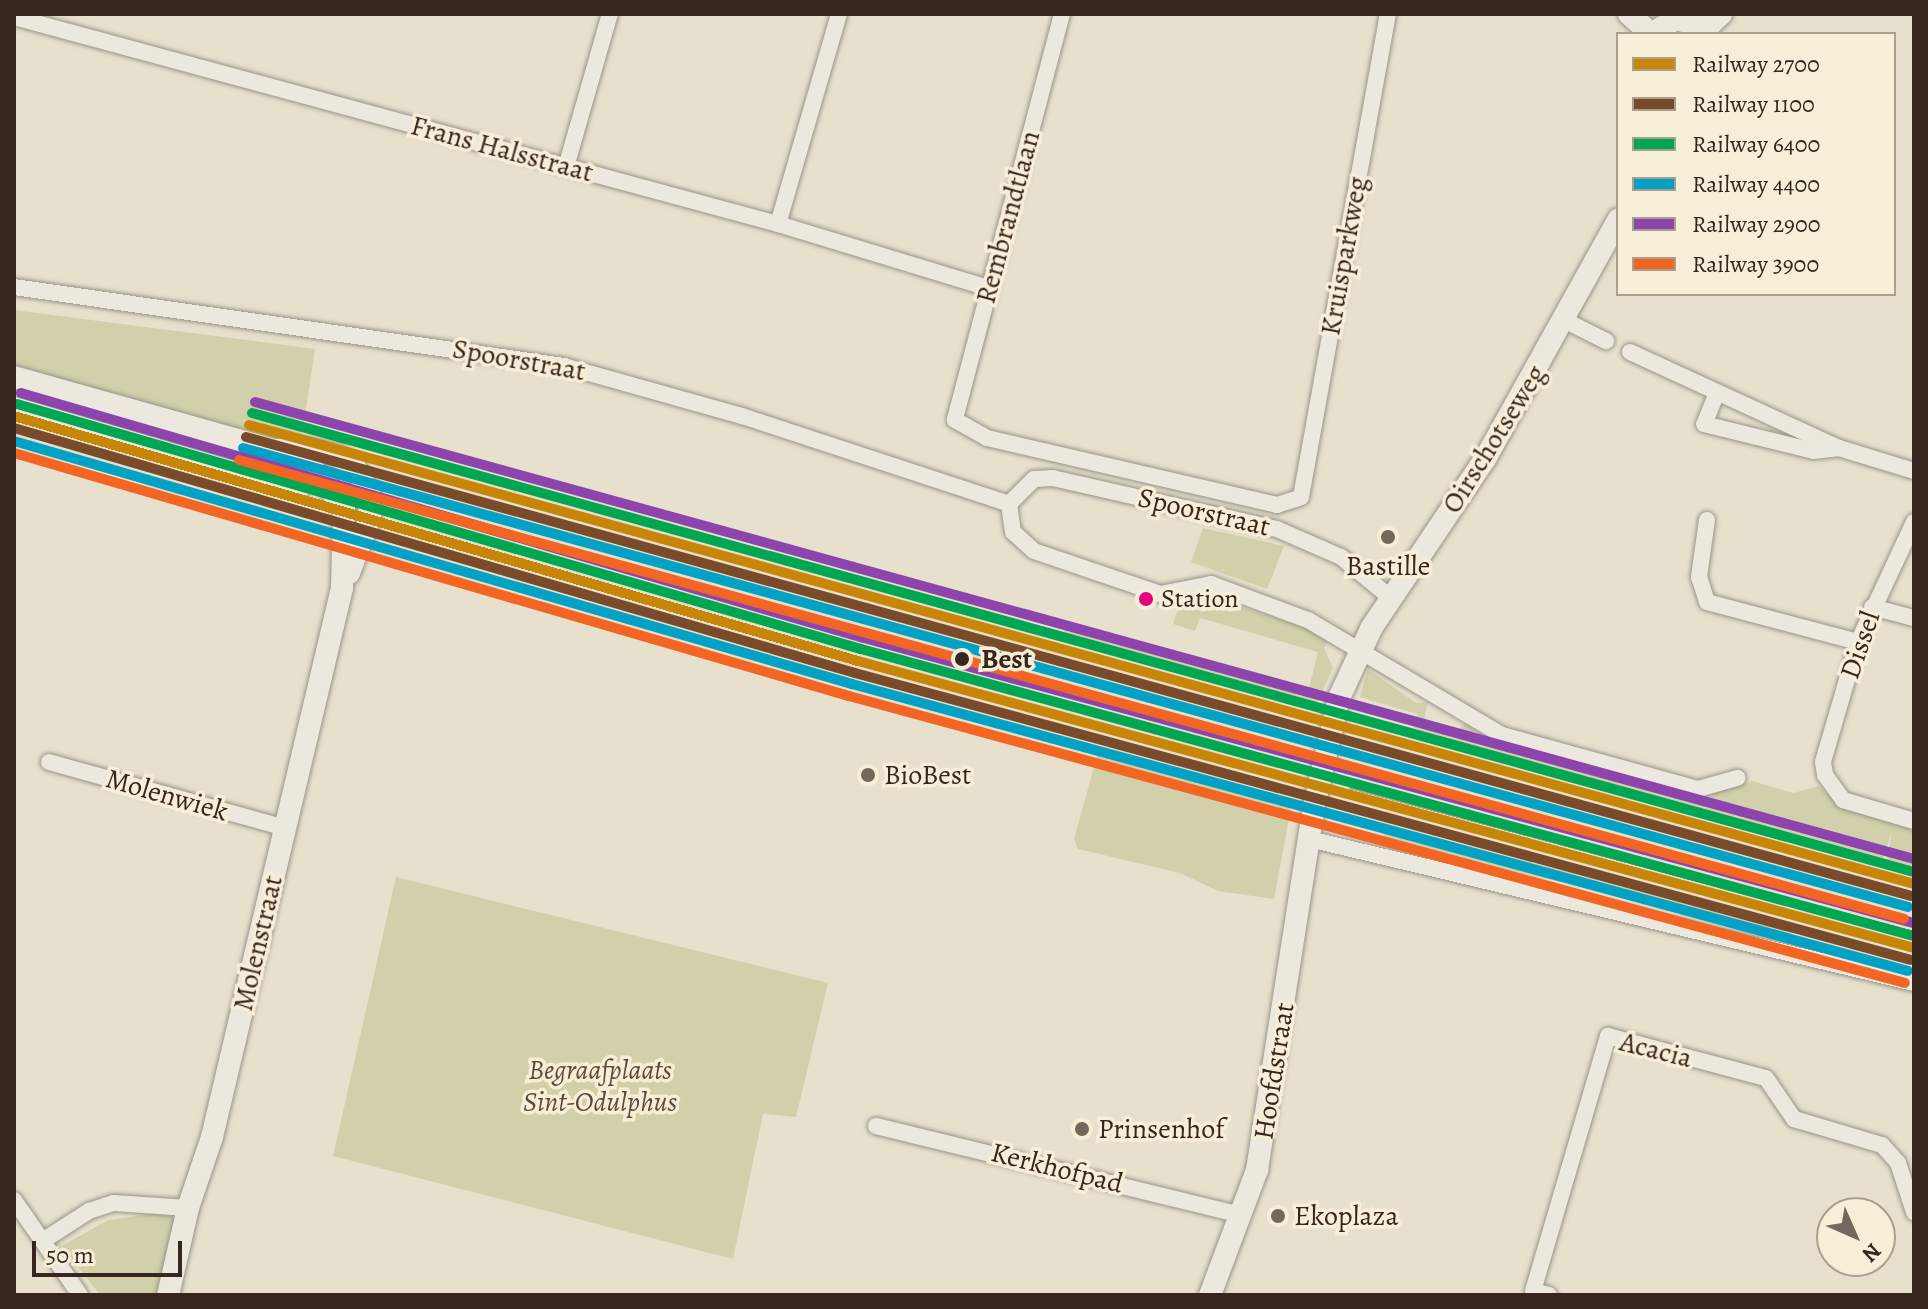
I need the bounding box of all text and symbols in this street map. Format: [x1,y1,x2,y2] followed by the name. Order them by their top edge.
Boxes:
[1616,32,1896,296] legend
[1692,48,1820,80] text: Railway 2700
[1692,88,1815,120] text: Railway 1100
[407,109,597,189] street label: Frans Halsstraat
[969,127,1047,307] street label: Rembrandtlaan
[1692,128,1820,160] text: Railway 6400
[1692,168,1820,200] text: Railway 4400
[1314,174,1374,338] street label: Kruisparkweg
[1692,208,1821,240] text: Railway 2900
[1692,248,1819,280] text: Railway 3900
[450,332,588,388] street label: Spoorstraat
[1435,359,1553,519] street label: Oirschotseweg
[1135,481,1273,543] street label: Spoorstraat
[1379,528,1397,546] marker: Bastille
[1346,549,1430,583] place label: Bastille
[1161,583,1239,615] place label: Station
[1138,591,1154,607] marker: Station
[1833,607,1887,683] street label: Dissel
[981,642,1032,676] place label: Best
[950,647,974,671] marker: Best
[884,758,971,792] place label: BioBest
[102,762,232,828] street label: Molenwiek
[859,766,877,784] marker: BioBest
[226,872,290,1014] street label: Molenstraat
[1247,1000,1301,1142] street label: Hoofdstraat
[1616,1025,1696,1075] street label: Acacia
[523,1053,677,1119] park label: Begraafplaats Sint-Odulphus
[1098,1112,1224,1146] place label: Prinsenhof
[1073,1120,1091,1138] marker: Prinsenhof
[987,1135,1127,1201] street label: Kerkhofpad
[1816,1197,1896,1277] north arrow
[1294,1199,1398,1233] place label: Ekoplaza
[1269,1207,1287,1225] marker: Ekoplaza
[36,1225,186,1275] scale bar
[1855,1236,1888,1269] text: N
[46,1239,94,1271] text: 50 m

